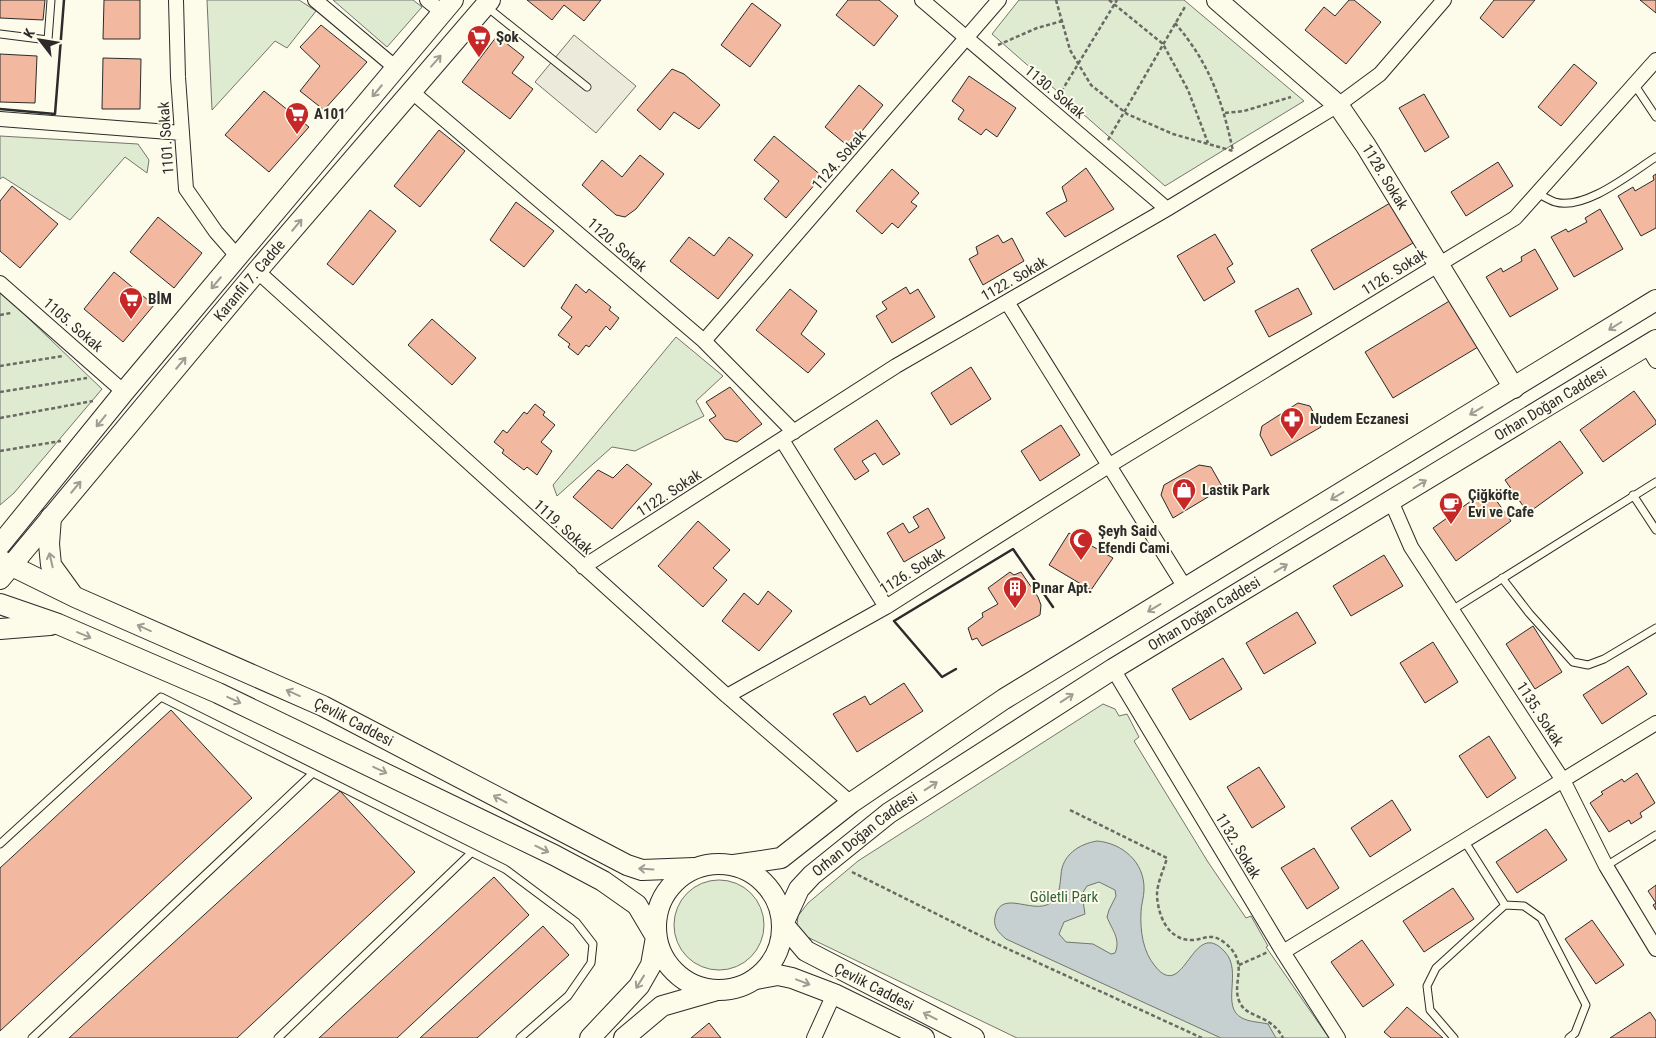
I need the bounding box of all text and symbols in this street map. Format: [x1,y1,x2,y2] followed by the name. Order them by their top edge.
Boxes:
[15,15,65,65] north arrow
[466,24,492,58] supermarket icon: Şok
[20,26,38,41] text: K
[496,28,520,46] place label: Şok
[430,55,442,68] one-way arrow
[1021,62,1089,123] street label: 1130. Sokak
[371,84,382,97] one-way arrow
[154,101,178,175] street label: 1101. Sokak
[284,101,310,135] supermarket icon: A101
[314,105,346,123] place label: A101
[808,126,870,193] street label: 1124. Sokak
[1358,141,1412,213] street label: 1128. Sokak
[584,214,651,276] street label: 1120. Sokak
[291,219,302,232] one-way arrow
[210,236,289,325] street label: Karanfil 7. Cadde
[1358,245,1430,299] street label: 1126. Sokak
[978,253,1050,305] street label: 1122. Sokak
[211,276,222,289] one-way arrow
[118,286,144,320] supermarket icon: BİM
[148,290,172,308] place label: BİM
[40,294,107,356] street label: 1105. Sokak
[1608,321,1622,331] one-way arrow
[175,356,186,369] one-way arrow
[1491,363,1610,445] street label: Orhan Doğan Caddesi
[1279,406,1305,440] pharmacy icon: Nudem Eczanesi
[1470,407,1484,417] one-way arrow
[1310,410,1409,428] place label: Nudem Eczanesi
[95,414,106,427] one-way arrow
[633,465,705,520] street label: 1122. Sokak
[1171,477,1197,511] shop icon: Lastik Park
[1412,478,1426,488] one-way arrow
[70,481,81,494] one-way arrow
[1202,481,1271,499] place label: Lastik Park
[1468,486,1534,521] place label: Çiğköfte Evi ve Cafe
[1331,491,1345,501] one-way arrow
[1438,491,1464,525] cafe icon: Çiğköfte Evi ve Cafe
[530,496,596,558] street label: 1119. Sokak
[1098,522,1170,557] place label: Şeyh Said Efendi Cami
[1068,527,1094,561] mosque icon: Şeyh Said Efendi Cami
[876,544,948,598] street label: 1126. Sokak
[46,553,55,569] one-way arrow
[1273,562,1287,572] one-way arrow
[1145,573,1264,655] street label: Orhan Doğan Caddesi
[1002,575,1028,609] building icon: Pınar Apt.
[1032,579,1092,597] place label: Pınar Apt.
[1148,604,1162,614] one-way arrow
[137,622,152,632] one-way arrow
[76,631,91,641] one-way arrow
[1513,678,1568,750] street label: 1135. Sokak
[286,688,301,698] one-way arrow
[1060,693,1074,703] one-way arrow
[311,694,396,750] street label: Çevlik Caddesi
[226,695,241,705] one-way arrow
[372,765,387,775] one-way arrow
[924,781,938,792] one-way arrow
[808,788,921,880] street label: Orhan Doğan Caddesi
[493,794,508,803] one-way arrow
[1211,810,1265,882] street label: 1132. Sokak
[534,845,549,854] one-way arrow
[638,864,654,873] one-way arrow
[1030,888,1098,906] park label: Göletli Park
[831,959,917,1015] street label: Çevlik Caddesi
[635,975,645,989] one-way arrow
[795,978,810,987] one-way arrow
[923,1011,938,1020] one-way arrow

